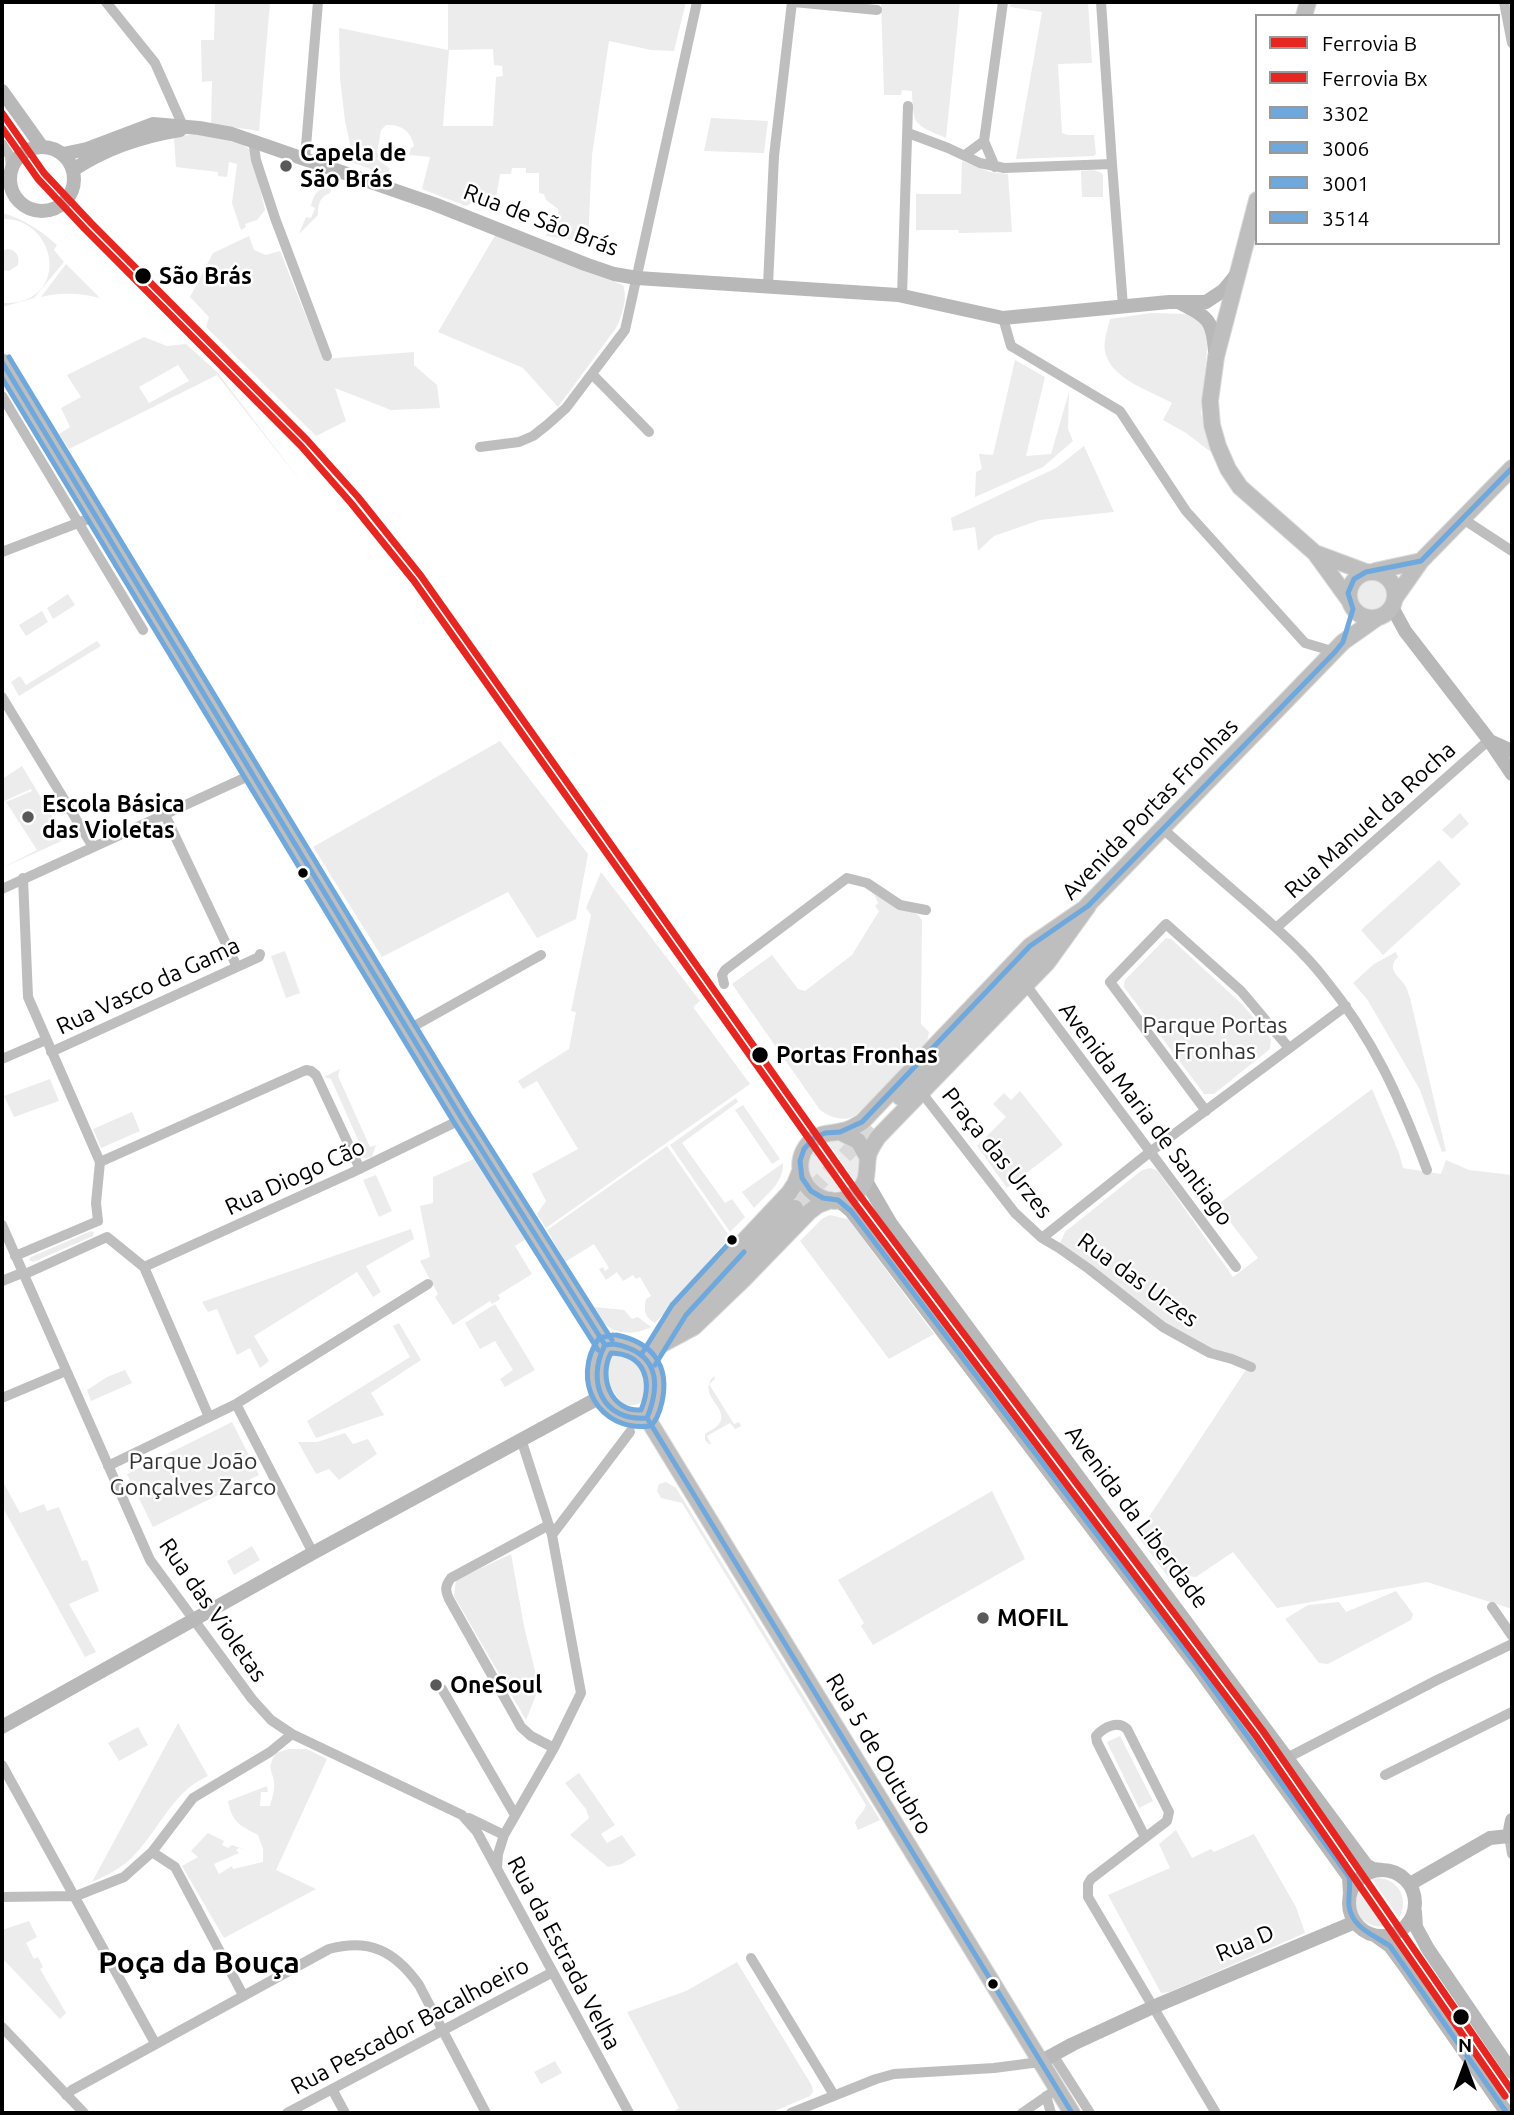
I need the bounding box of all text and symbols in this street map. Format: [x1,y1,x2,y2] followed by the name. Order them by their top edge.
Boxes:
[1255,14,1500,245] legend
[1322,31,1417,55] text: Ferrovia B
[1322,66,1428,90] text: Ferrovia Bx
[1322,101,1369,125] text: 3302
[1322,136,1369,160] text: 3006
[300,139,407,193] place label: Capela de São Brás
[278,158,294,174] marker: Capela de São Brás
[1322,171,1369,195] text: 3001
[460,178,622,262] street label: Rua de São Brás
[1322,206,1369,230] text: 3514
[159,262,252,290] place label: São Brás
[133,266,153,286] marker: São Brás
[1056,713,1244,905] street label: Avenida Portas Fronhas
[1279,736,1461,904] street label: Rua Manuel da Rocha
[42,790,185,844] place label: Escola Básica das Violetas
[20,809,36,825] marker: Escola Básica das Violetas
[296,866,310,880] unlabelled marker
[52,931,244,1041] street label: Rua Vasco da Gama
[1053,997,1239,1231] street label: Avenida Maria de Santiago
[1142,1011,1288,1065] park label: Parque Portas Fronhas
[776,1041,938,1069] place label: Portas Fronhas
[750,1045,770,1065] marker: Portas Fronhas
[936,1082,1058,1224] street label: Praça das Urzes
[221,1133,369,1221] street label: Rua Diogo Cão
[1072,1227,1204,1333] street label: Rua das Urzes
[725,1233,739,1247] unlabelled marker
[1059,1420,1215,1614] street label: Avenida da Liberdade
[109,1447,277,1501] park label: Parque João Gonçalves Zarco
[153,1533,273,1687] street label: Rua das Violetas
[997,1604,1068,1632] place label: MOFIL
[975,1610,991,1626] marker: MOFIL
[820,1668,938,1840] street label: Rua 5 de Outubro
[450,1671,542,1699] place label: OneSoul
[428,1677,444,1693] marker: OneSoul
[501,1851,627,2055] street label: Rua da Estrada Velha
[1212,1918,1278,1968] street label: Rua D
[98,1945,300,1981] district label: Poça da Bouça
[286,1951,534,2101] street label: Rua Pescador Bacalhoeiro
[986,1977,1000,1991] unlabelled marker
[1451,2007,1471,2027] unlabelled marker
[1430,2031,1500,2101] north arrow
[1458,2034,1472,2056] text: N

